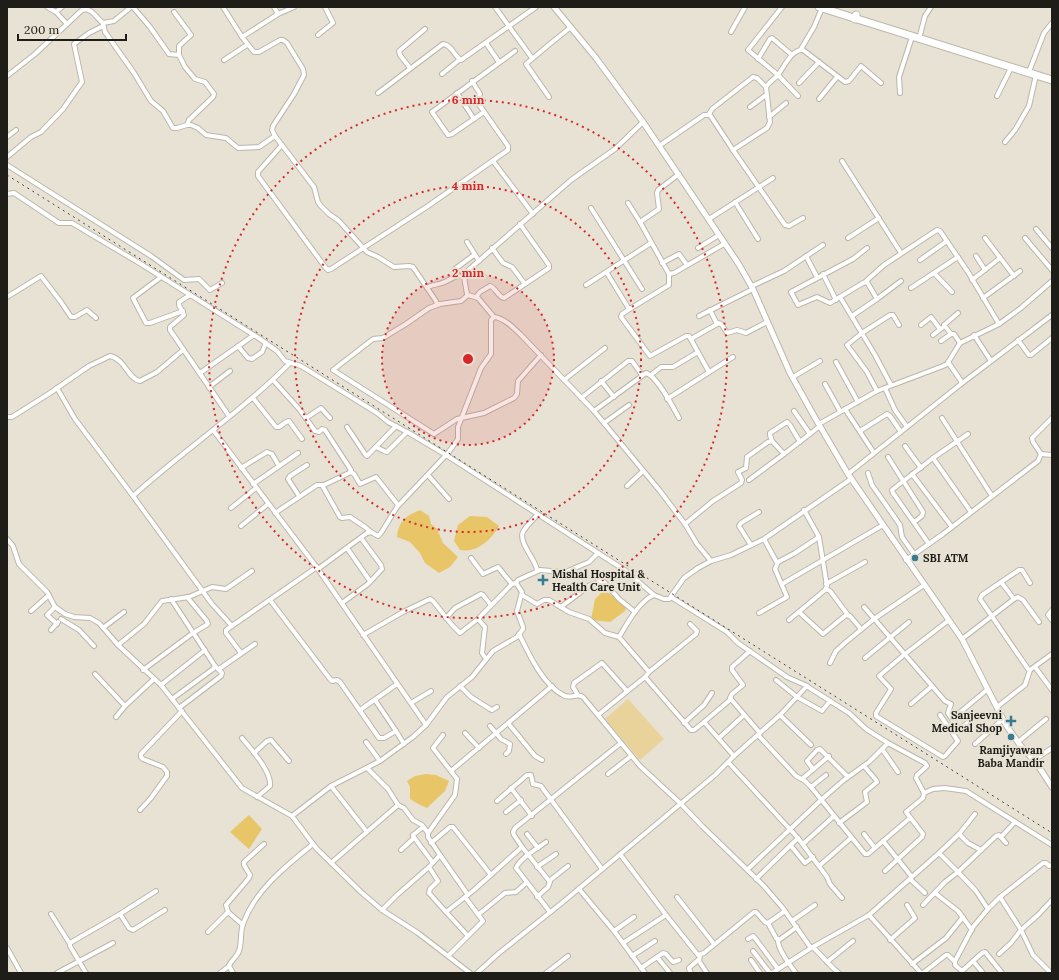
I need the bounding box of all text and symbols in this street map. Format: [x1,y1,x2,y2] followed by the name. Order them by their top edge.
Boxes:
[18,16,126,42] scale bar
[24,22,60,37] text: 200 m
[452,92,485,107] text: 6 min
[452,178,485,193] text: 4 min
[452,265,484,280] text: 2 min
[461,352,475,366] centre of rings
[923,551,969,565] place label: SBI ATM
[910,553,920,563] marker: SBI ATM
[552,567,645,594] place label: Mishal Hospital & Health Care Unit
[537,574,549,586] marker: Mishal Hospital & Health Care Unit
[932,708,1002,735] place label: Sanjeevni Medical Shop
[1005,715,1017,727] marker: Sanjeevni Medical Shop
[1006,732,1016,742] marker: Ramjiyawan Baba Mandir
[978,743,1045,770] place label: Ramjiyawan Baba Mandir

